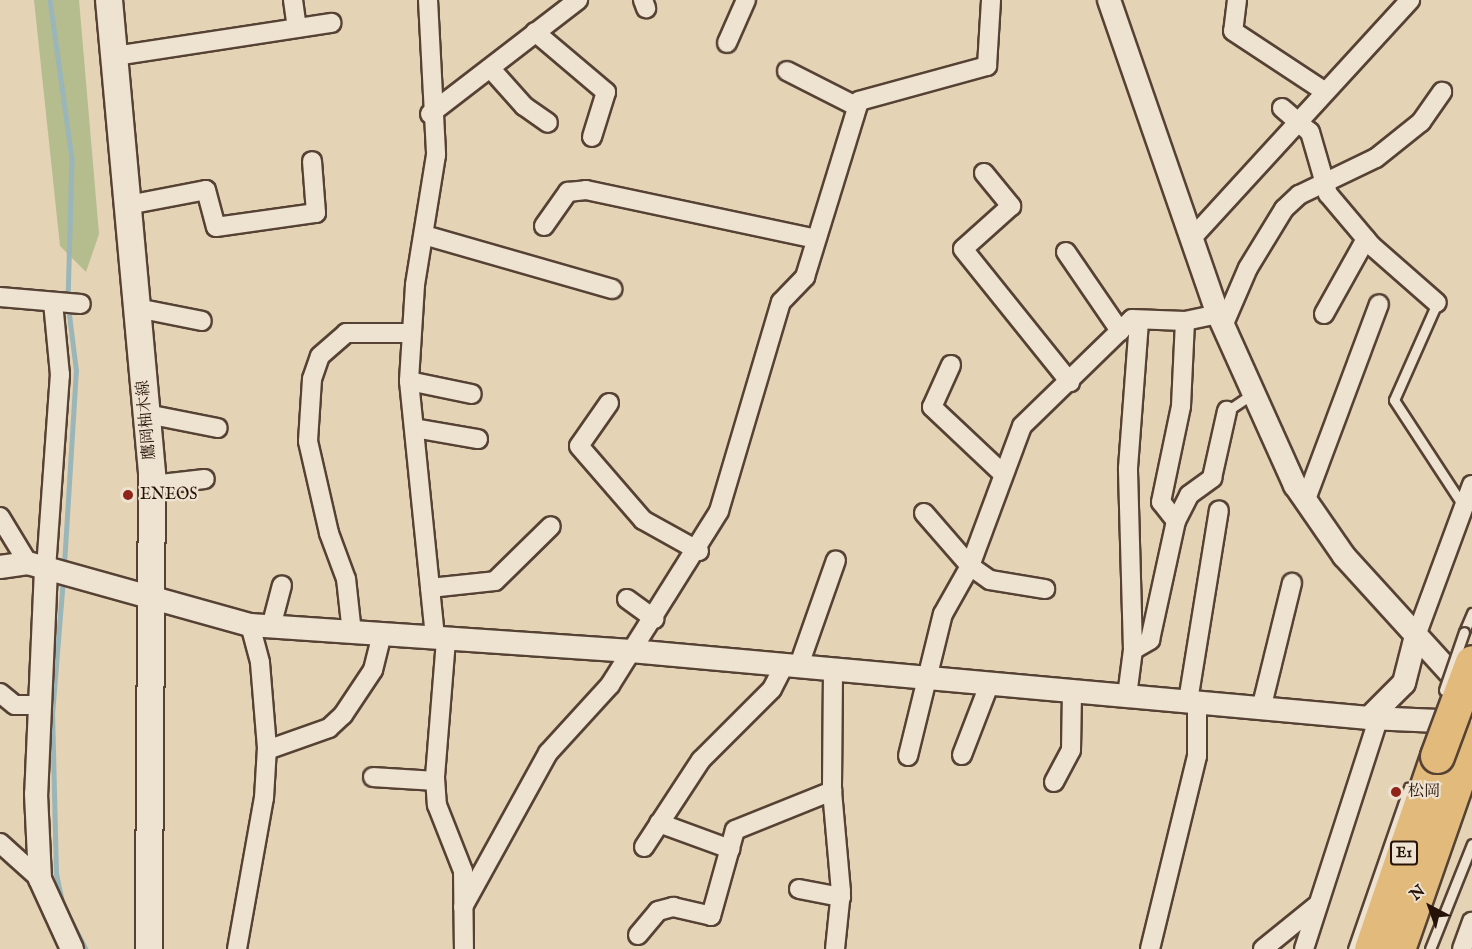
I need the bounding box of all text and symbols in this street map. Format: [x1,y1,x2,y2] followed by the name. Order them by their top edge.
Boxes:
[134,379,160,461] street label: 鷹岡柚木線
[140,485,197,505] place label: ENEOS
[121,488,135,502] marker: ENEOS
[1408,782,1440,802] place label: 松岡
[1389,785,1403,799] marker: 松岡
[1389,841,1419,865] road number: E1
[1400,877,1460,937] north arrow
[1406,881,1430,906] text: N

